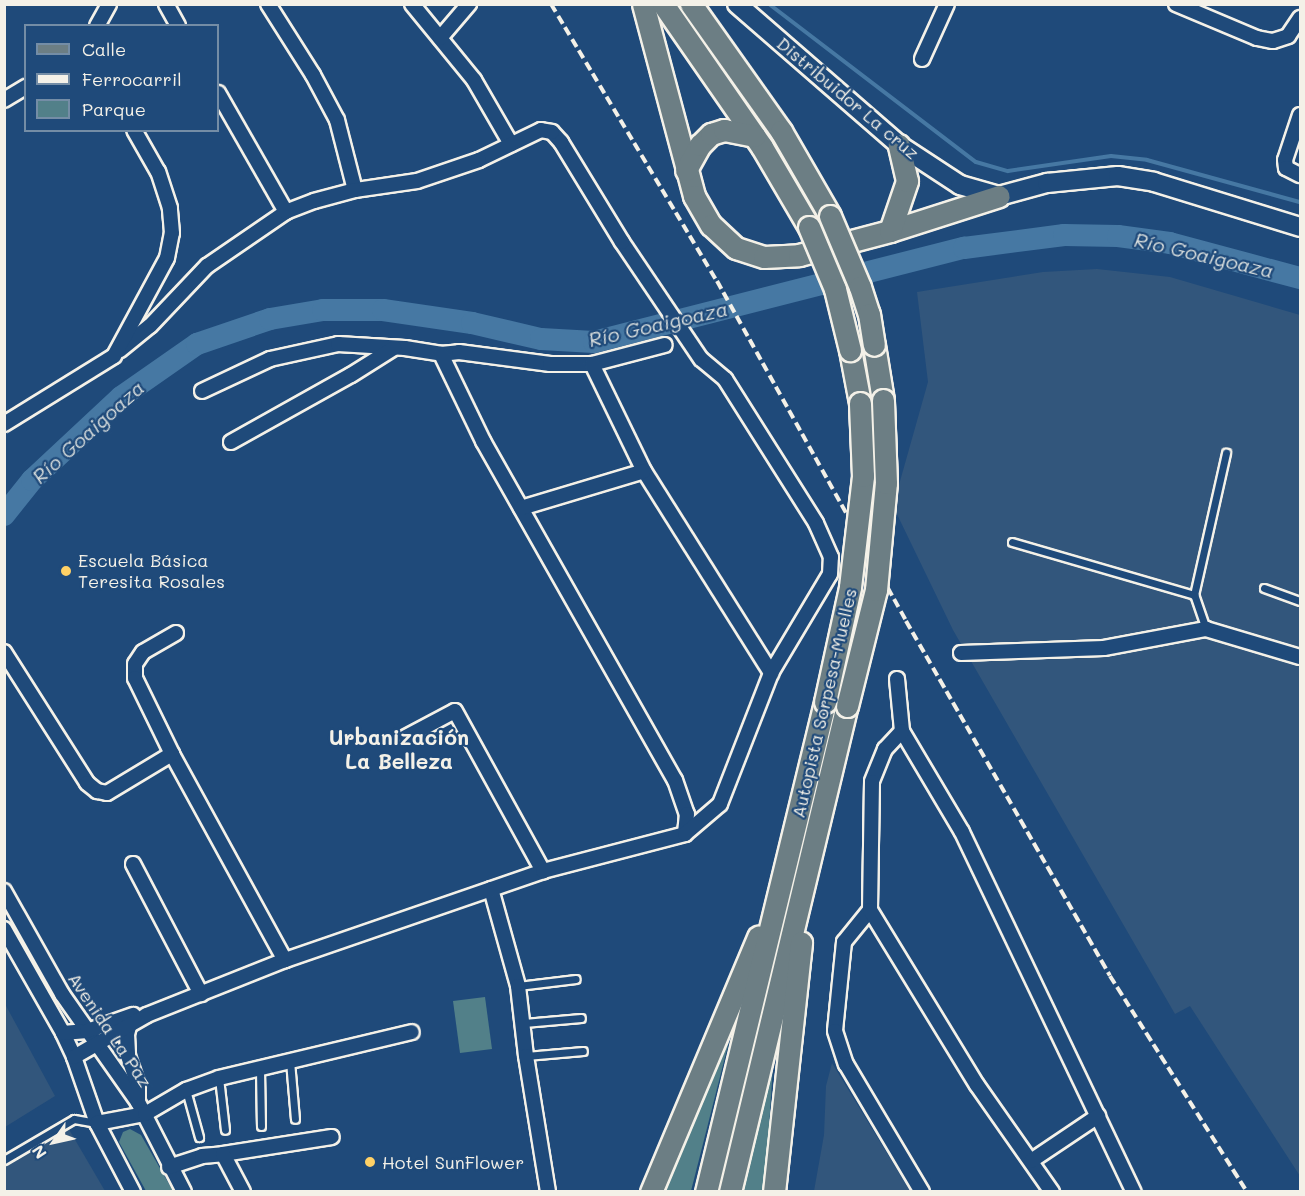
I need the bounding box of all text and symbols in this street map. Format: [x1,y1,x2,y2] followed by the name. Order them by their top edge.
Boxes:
[24,24,219,132] legend
[773,32,923,164] street label: Distribuidor La cruz
[82,37,126,61] text: Calle
[82,67,182,91] text: Ferrocarril
[82,97,146,121] text: Parque
[1132,227,1276,283] water label: Río Goaigoaza
[586,296,730,352] water label: Río Goaigoaza
[27,376,149,488] water label: Río Goaigoaza
[78,550,225,592] place label: Escuela Básica Teresita Rosales
[59,564,73,578] marker: Escuela Básica Teresita Rosales
[787,586,861,820] street label: Autopista Sorpesa-Muelles
[329,724,469,774] district label: Urbanización La Belleza
[64,968,156,1092] street label: Avenida La Paz
[24,1112,84,1172] north arrow
[27,1141,51,1163] text: N
[382,1151,524,1173] place label: Hotel SunFlower
[363,1155,377,1169] marker: Hotel SunFlower

